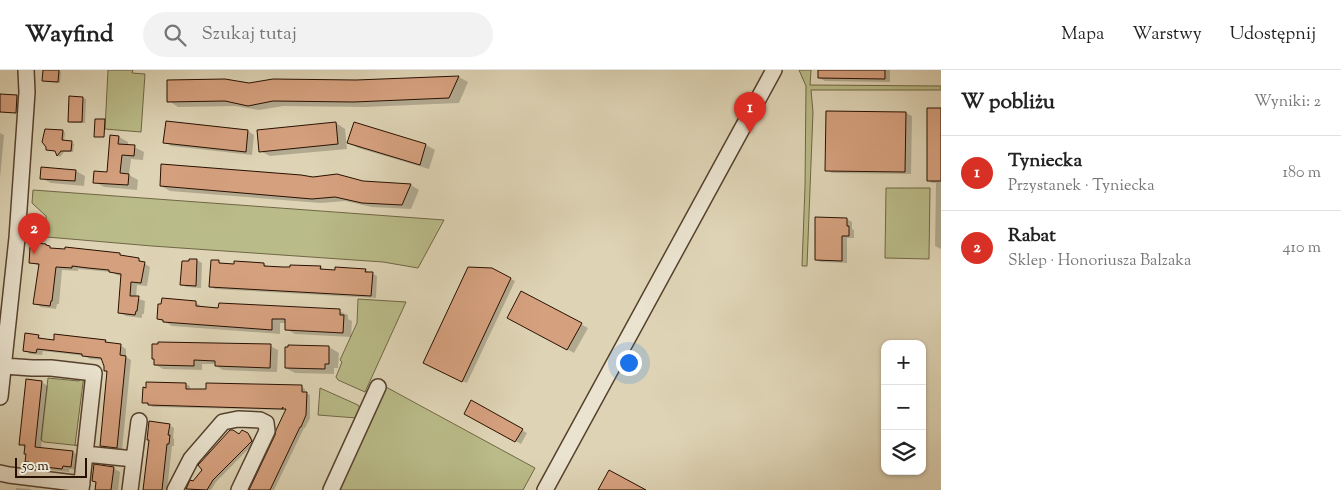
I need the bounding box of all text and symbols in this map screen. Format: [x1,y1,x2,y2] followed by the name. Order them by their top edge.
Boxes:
[143,12,493,57] search box
[25,18,113,52] text: Wayfind
[161,21,189,49] icon: search
[201,21,297,48] text: Szukaj tutaj
[1061,22,1104,48] text: Mapa
[1132,22,1202,48] text: Warstwy
[1230,22,1316,48] text: Udostępnij
[961,88,1055,118] text: W pobliżu
[1254,91,1321,114] text: Wyniki: 2
[734,92,766,133] pin: 1
[1008,148,1082,175] text: Tyniecka
[974,162,980,185] text: 1
[1282,162,1321,185] text: 180 m
[1008,175,1155,198] text: Przystanek · Tyniecka
[18,213,50,254] pin: 2
[1008,223,1056,250] text: Rabat
[973,237,981,260] text: 2
[1283,237,1321,260] text: 410 m
[1008,250,1191,273] text: Sklep · Honoriusza Balzaka
[881,340,926,475] map controls
[881,340,926,385] button: +
[616,350,642,376] your location
[881,385,926,430] button: −
[881,430,926,475] button: layers
[15,455,88,478] scale bar
[22,457,49,477] text: 50 m

